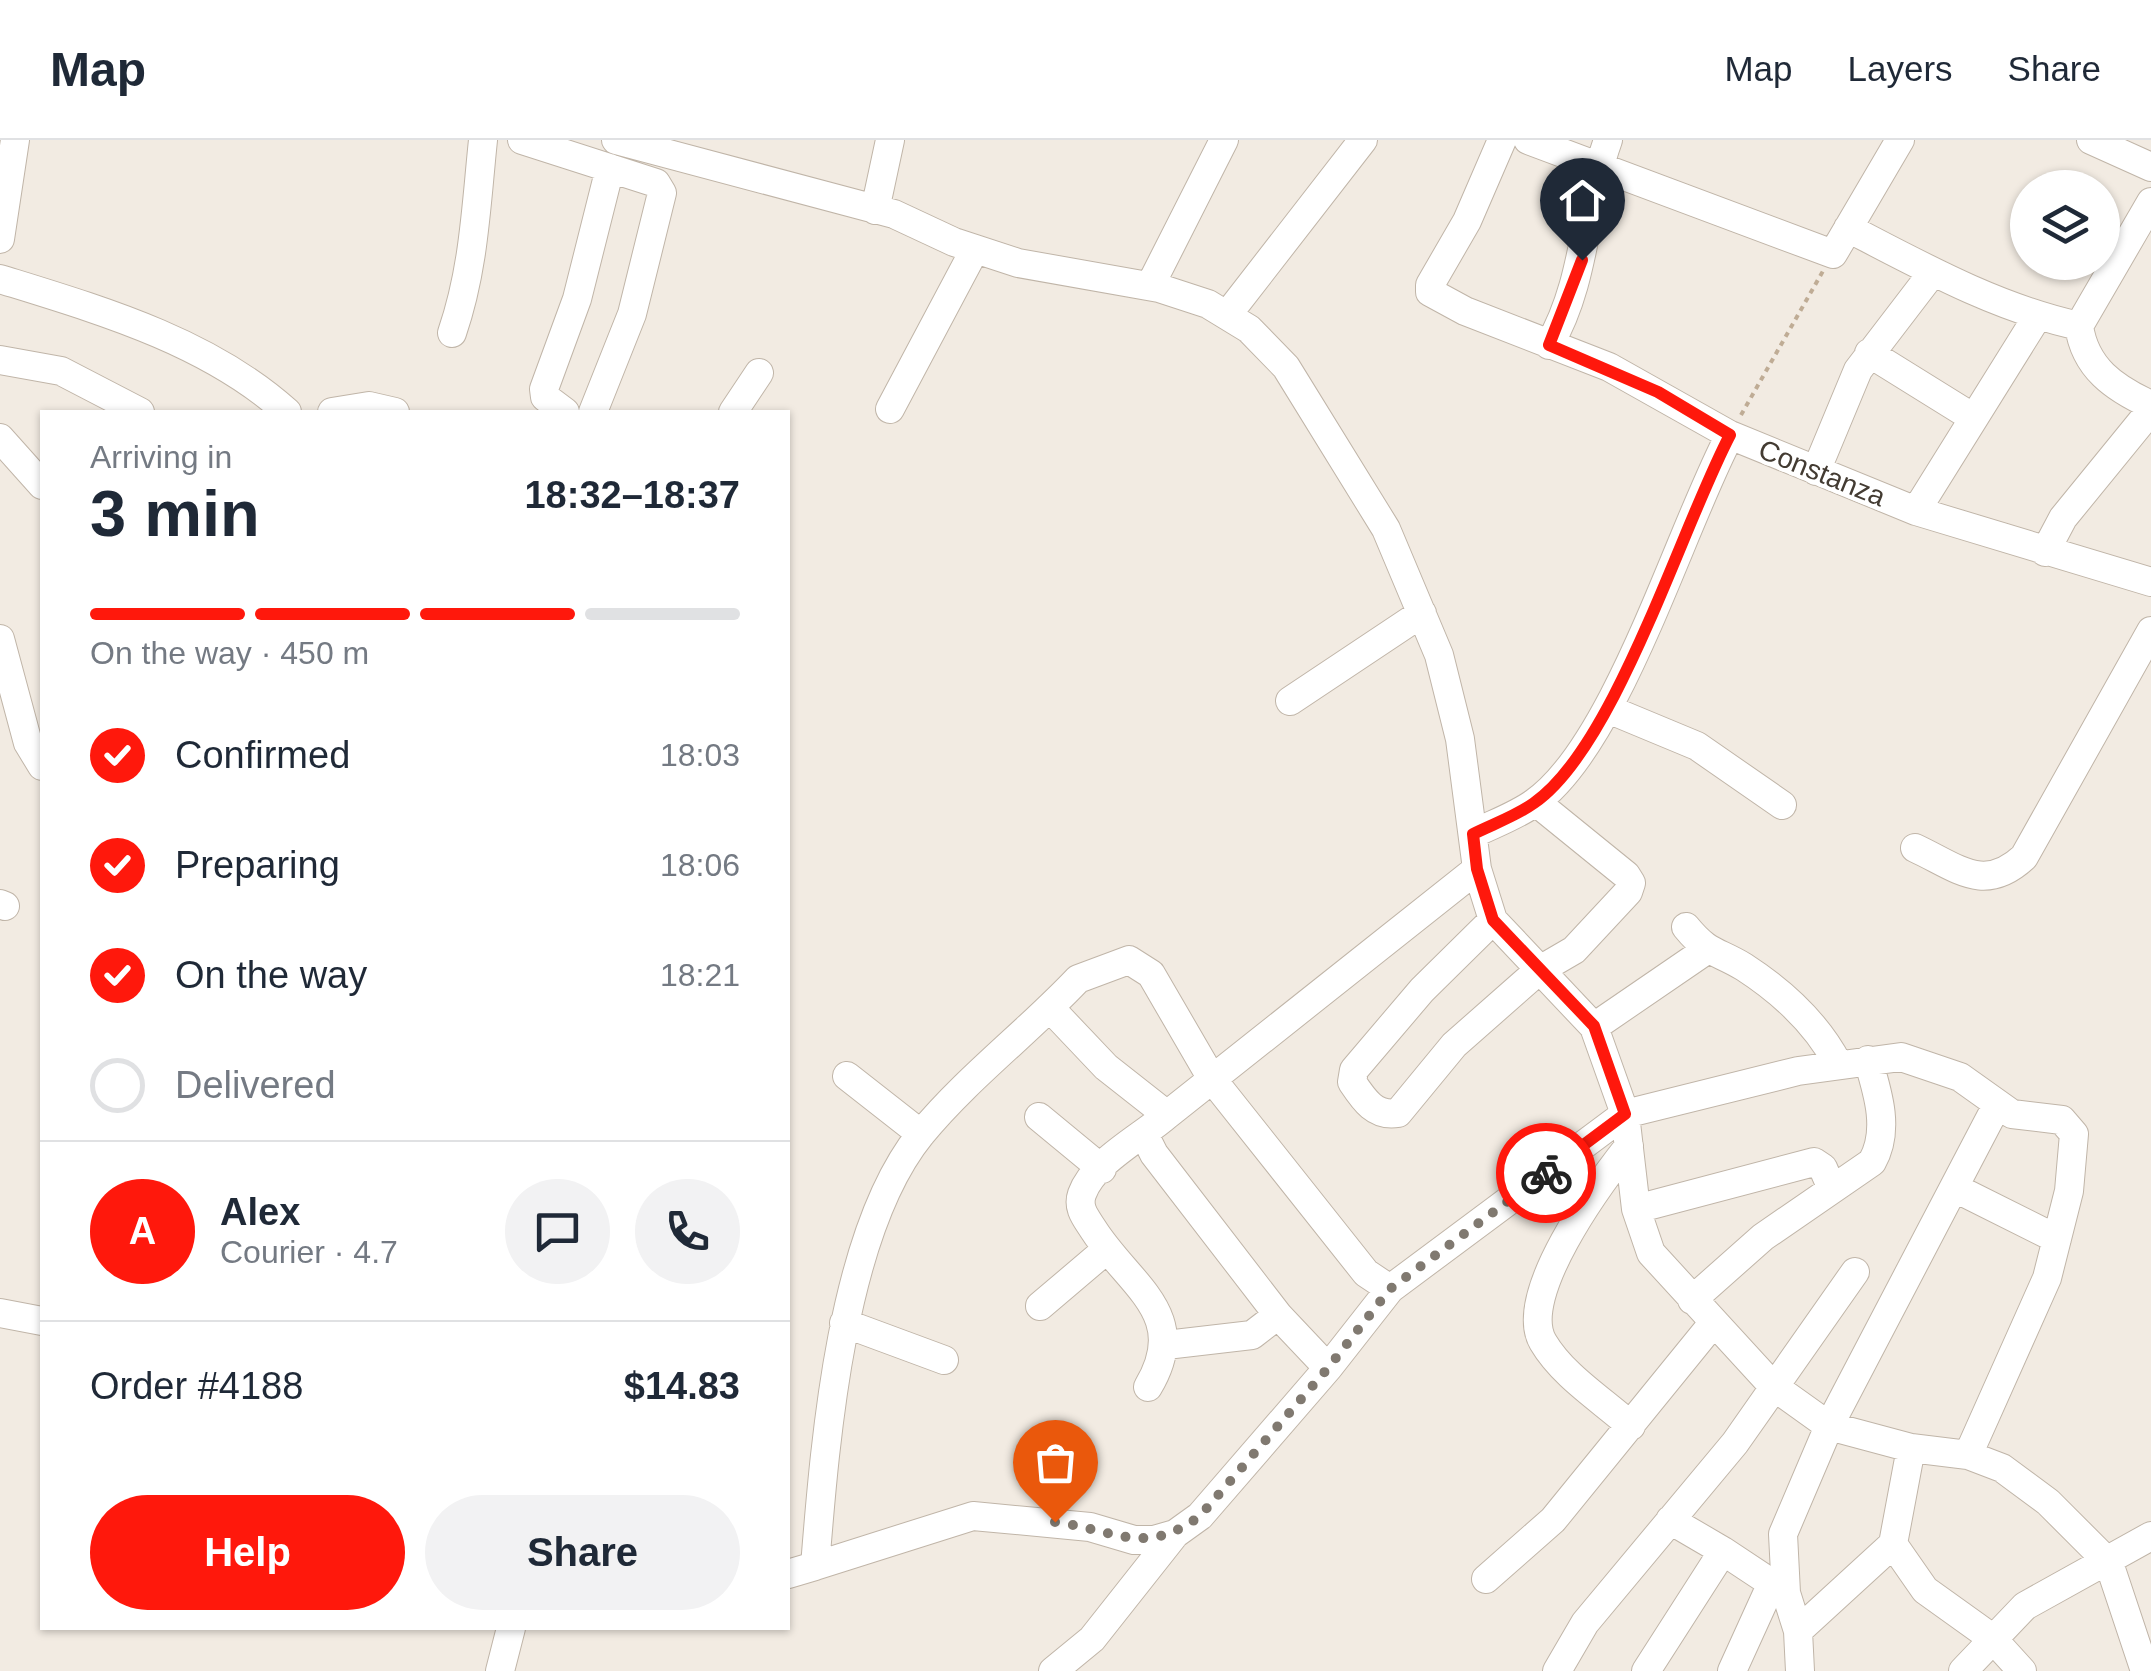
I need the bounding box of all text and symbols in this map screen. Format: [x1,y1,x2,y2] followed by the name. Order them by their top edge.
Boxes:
[50,43,146,96] text: Map
[1724,49,1793,88] text: Map
[1848,49,1953,88] text: Layers
[2008,49,2101,88] text: Share
[1540,158,1625,261] pin
[2010,170,2120,280] map controls
[2010,170,2120,280] button: layers
[1555,173,1610,228] icon: home
[1754,434,1890,513] street label: Constanza
[90,439,232,475] text: Arriving in
[524,474,740,516] text: 18:32–18:37
[90,477,260,550] text: 3 min
[90,635,369,671] text: On the way · 450 m
[90,728,145,783] icon: check
[175,734,350,776] text: Confirmed
[660,737,740,773] text: 18:03
[90,838,145,893] icon: check
[175,844,340,886] text: Preparing
[660,847,740,883] text: 18:06
[90,948,145,1003] icon: check
[175,954,367,996] text: On the way
[660,957,740,993] text: 18:21
[175,1064,336,1106] text: Delivered
[1496,1123,1596,1223] courier
[1519,1146,1574,1201] icon: bike
[505,1179,610,1284] button: chat
[635,1179,740,1284] button: phone
[220,1191,300,1233] text: Alex
[129,1210,156,1252] text: A
[220,1234,398,1270] text: Courier · 4.7
[90,1365,303,1407] text: Order #4188
[624,1365,740,1407] text: $14.83
[1013,1420,1098,1523] pin
[1028,1435,1083,1490] icon: bag
[90,1495,405,1610] button: Help
[425,1495,740,1610] button: Share

